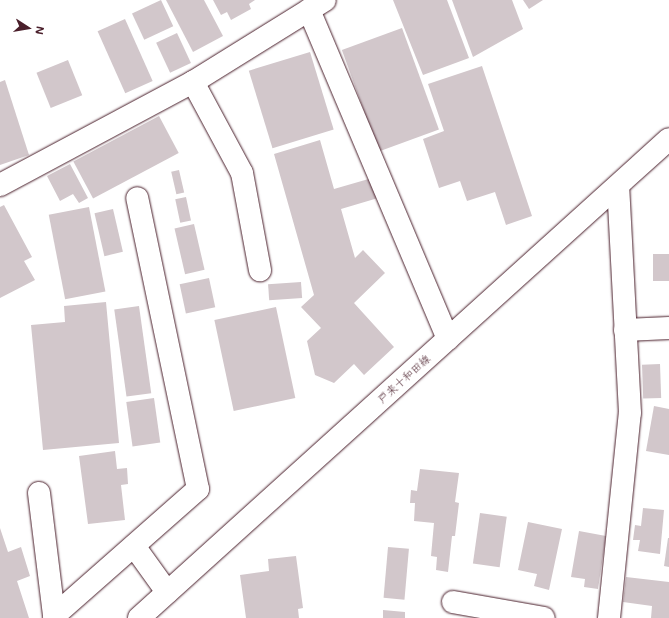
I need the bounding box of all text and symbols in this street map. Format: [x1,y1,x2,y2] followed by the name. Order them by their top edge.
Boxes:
[8,8,48,48] north arrow
[32,25,48,36] text: N
[375,352,433,406] street label: 戸来十和田線

